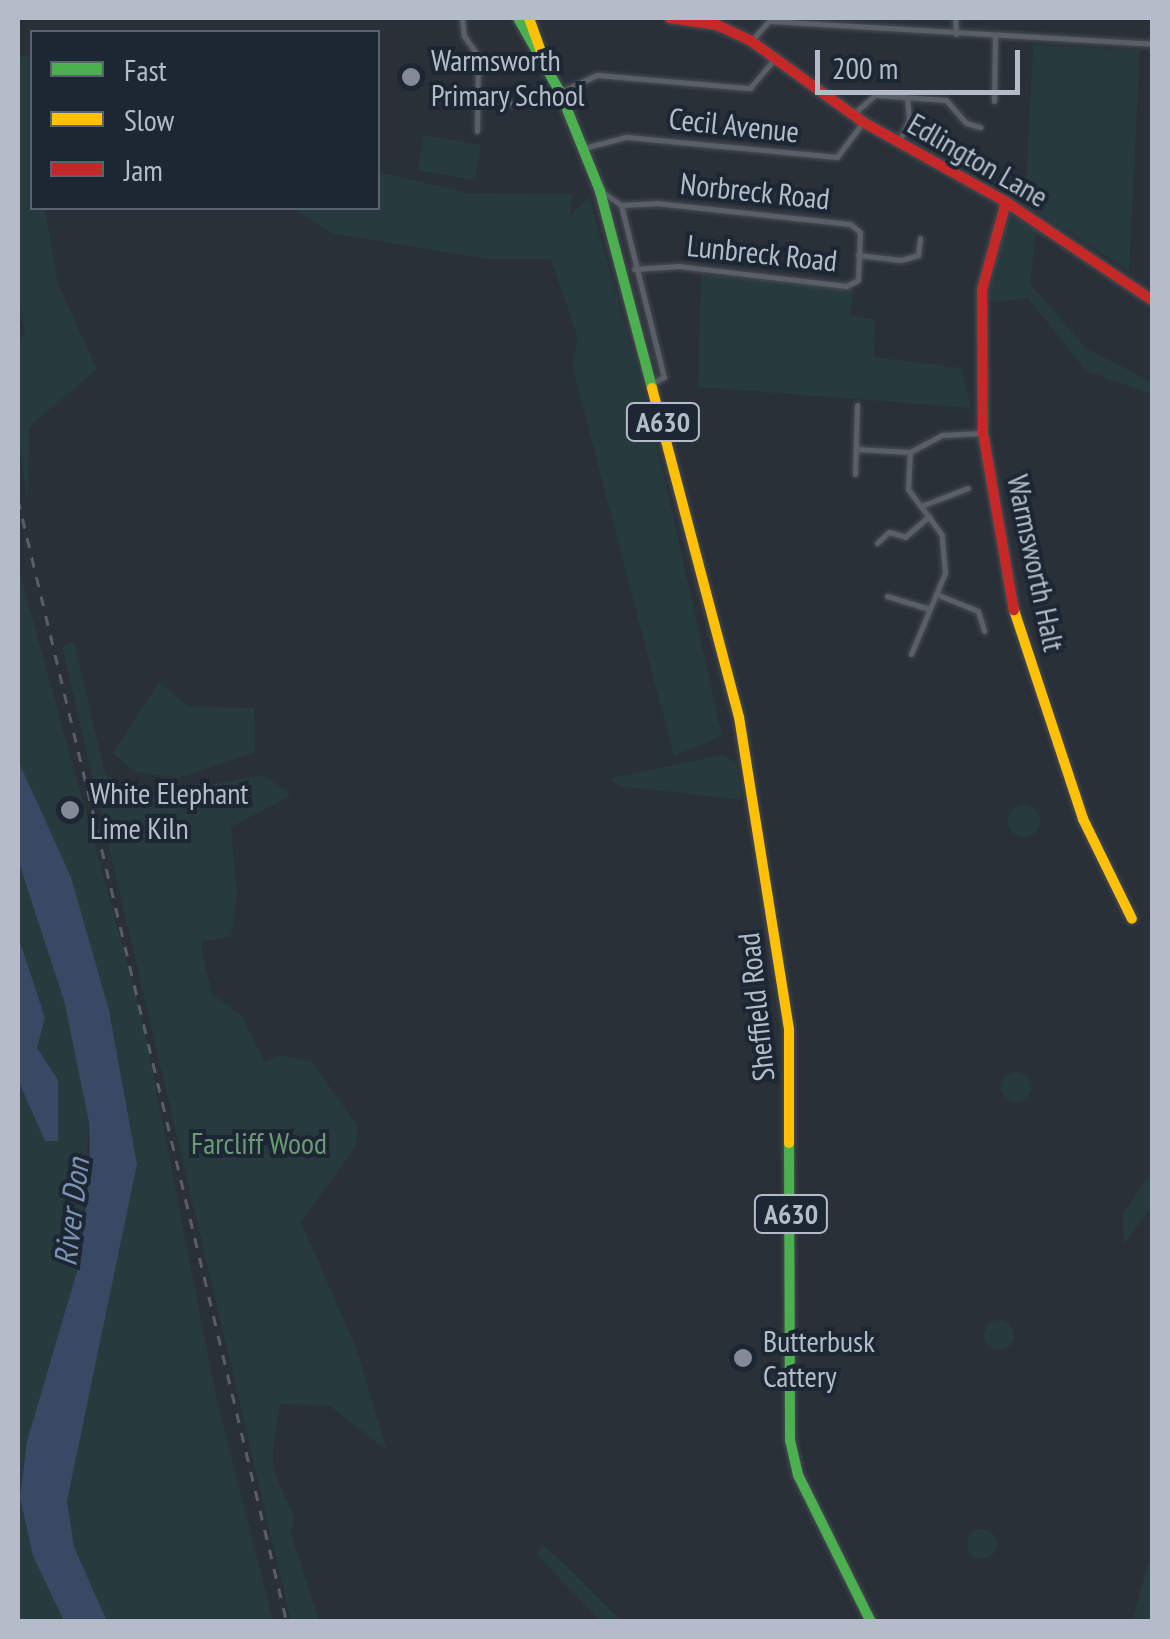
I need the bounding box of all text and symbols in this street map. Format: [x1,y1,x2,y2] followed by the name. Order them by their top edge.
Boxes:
[30,30,380,210] legend
[820,30,1025,92] scale bar
[431,42,585,112] place label: Warmsworth Primary School
[832,48,898,87] text: 200 m
[124,50,167,89] text: Fast
[400,66,422,88] marker: Warmsworth Primary School
[124,100,174,139] text: Slow
[667,100,801,150] street label: Cecil Avenue
[902,106,1054,214] street label: Edlington Lane
[124,150,163,189] text: Jam
[678,165,832,217] street label: Norbreck Road
[685,227,839,279] street label: Lunbreck Road
[626,399,700,445] road number: A630
[1000,471,1072,655] street label: Warmsworth Halt
[90,775,249,846] place label: White Elephant Lime Kiln
[59,799,81,821] marker: White Elephant Lime Kiln
[730,931,782,1083] street label: Sheffield Road
[191,1125,327,1161] park label: Farcliff Wood
[45,1156,97,1268] water label: River Don
[754,1191,828,1237] road number: A630
[763,1323,875,1394] place label: Butterbusk Cattery
[732,1347,754,1369] marker: Butterbusk Cattery

